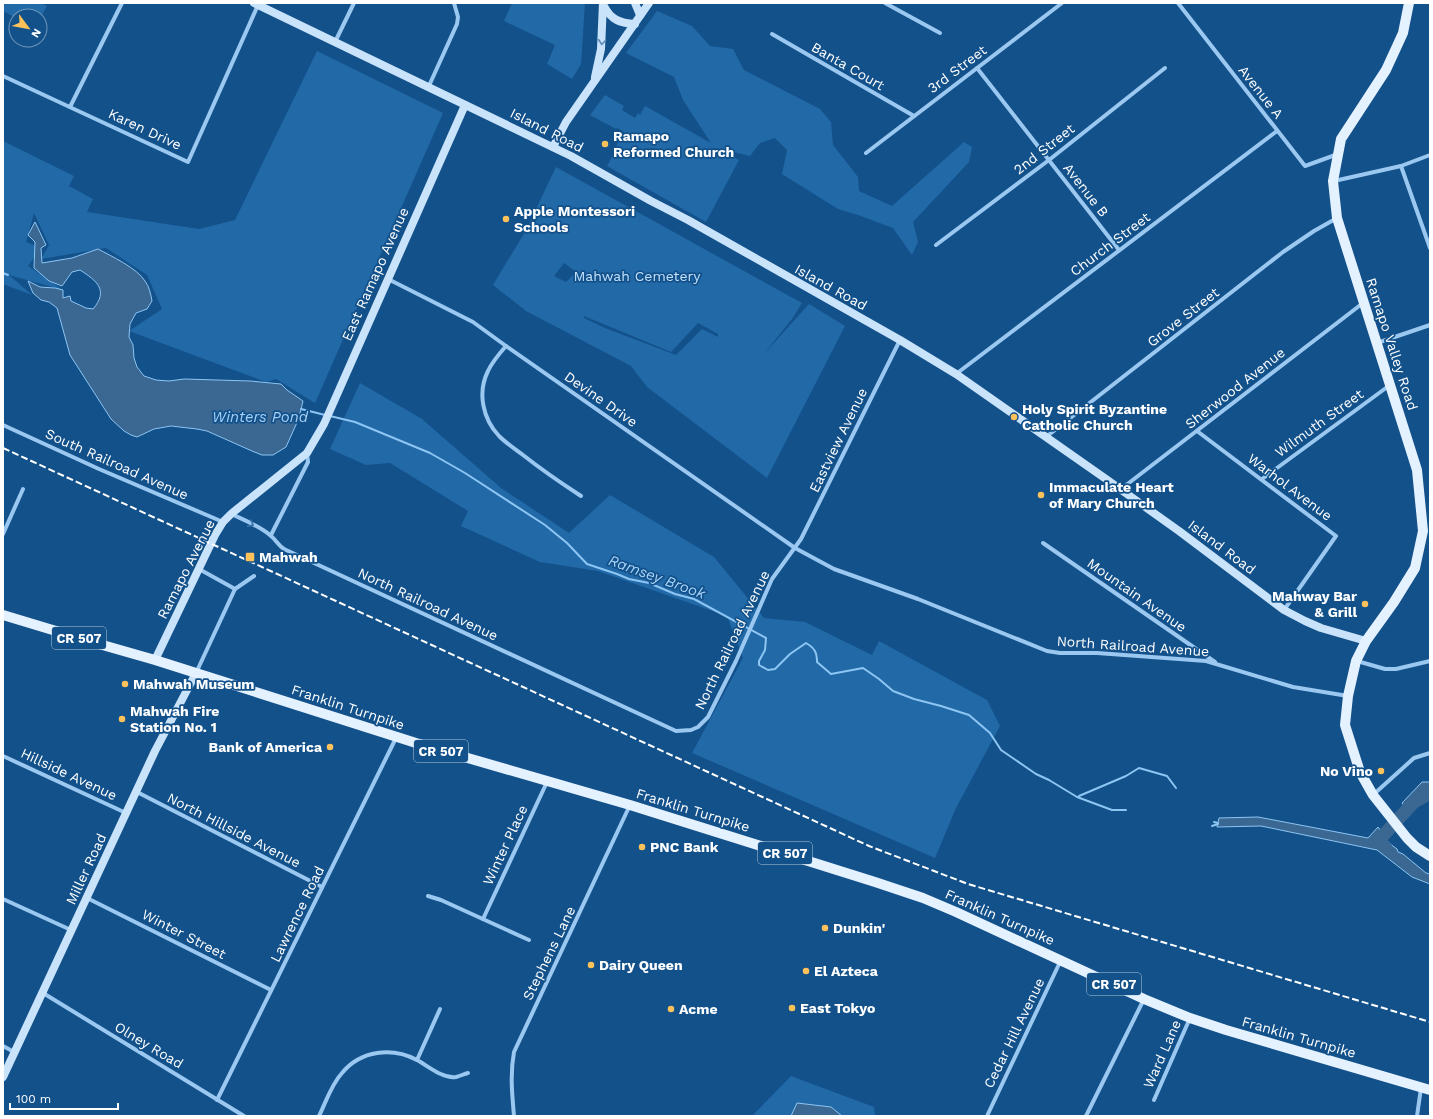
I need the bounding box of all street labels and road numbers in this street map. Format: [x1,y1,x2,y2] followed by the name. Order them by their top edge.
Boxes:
[809,39,887,93] street label: Banta Court
[924,42,990,96] street label: 3rd Street
[1235,62,1287,122] street label: Avenue A
[106,105,184,153] street label: Karen Drive
[508,105,586,155] street label: Island Road
[1010,120,1078,178] street label: 2nd Street
[1060,160,1112,220] street label: Avenue B
[338,205,412,343] street label: East Ramapo Avenue
[1067,209,1153,279] street label: Church Street
[792,261,870,313] street label: Island Road
[1363,276,1421,412] street label: Ramapo Valley Road
[1144,284,1222,350] street label: Grove Street
[1182,344,1288,432] street label: Sherwood Avenue
[561,368,641,430] street label: Devine Drive
[806,385,870,495] street label: Eastview Avenue
[1272,386,1366,460] street label: Wilmuth Street
[43,425,191,503] street label: South Railroad Avenue
[1245,450,1335,524] street label: Warhol Avenue
[154,517,218,621] street label: Ramapo Avenue
[1185,517,1259,577] street label: Island Road
[1084,555,1190,635] street label: Mountain Avenue
[355,564,501,644] street label: North Railroad Avenue
[691,568,773,712] street label: North Railroad Avenue
[52,627,106,649] road number: CR 507
[1056,633,1210,659] street label: North Railroad Avenue
[289,681,407,733] street label: Franklin Turnpike
[414,740,468,762] road number: CR 507
[18,745,120,803] street label: Hillside Avenue
[634,785,752,835] street label: Franklin Turnpike
[165,789,303,871] street label: North Hillside Avenue
[479,802,531,888] street label: Winter Place
[63,831,109,907] street label: Miller Road
[758,842,812,864] road number: CR 507
[267,863,327,965] street label: Lawrence Road
[943,886,1057,948] street label: Franklin Turnpike
[519,904,579,1002] street label: Stephens Lane
[139,906,229,962] street label: Winter Street
[1087,973,1141,995] road number: CR 507
[980,975,1048,1091] street label: Cedar Hill Avenue
[1240,1013,1358,1061] street label: Franklin Turnpike
[1140,1017,1184,1091] street label: Ward Lane
[112,1018,186,1072] street label: Olney Road

